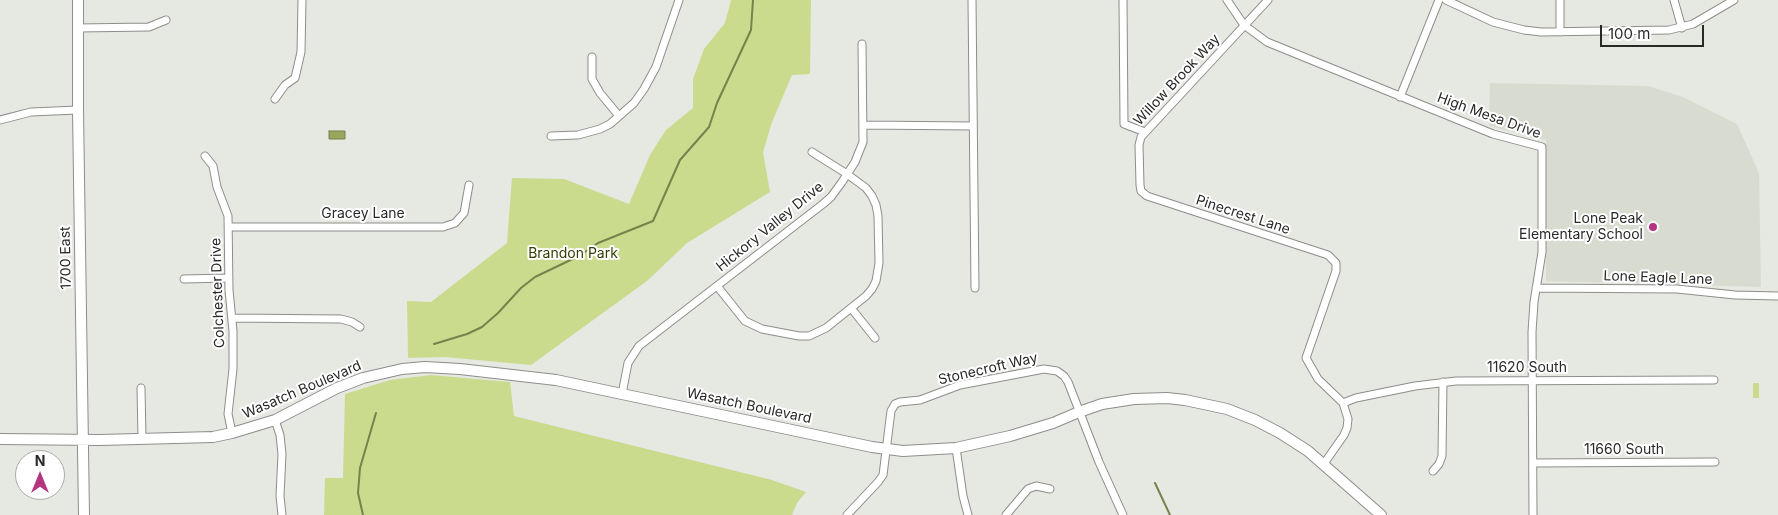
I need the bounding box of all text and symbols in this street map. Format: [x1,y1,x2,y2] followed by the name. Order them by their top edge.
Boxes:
[1603,15,1707,47] scale bar
[1608,24,1650,43] text: 100 m
[1130,31,1224,129] street label: Willow Brook Way
[1435,89,1543,143] street label: High Mesa Drive
[713,179,827,275] street label: Hickory Valley Drive
[1194,192,1292,238] street label: Pinecrest Lane
[321,206,405,222] street label: Gracey Lane
[1519,211,1643,243] place label: Lone Peak Elementary School
[1647,221,1659,233] marker: Lone Peak Elementary School
[57,226,75,290] street label: 1700 East
[208,238,228,348] street label: Colchester Drive
[528,246,618,262] park label: Brandon Park
[1603,268,1713,288] street label: Lone Eagle Lane
[937,349,1039,389] street label: Stonecroft Way
[240,357,364,423] street label: Wasatch Boulevard
[1487,360,1567,376] street label: 11620 South
[685,385,813,427] street label: Wasatch Boulevard
[1584,442,1664,458] street label: 11660 South
[15,450,65,500] north arrow
[35,452,45,469] text: N

